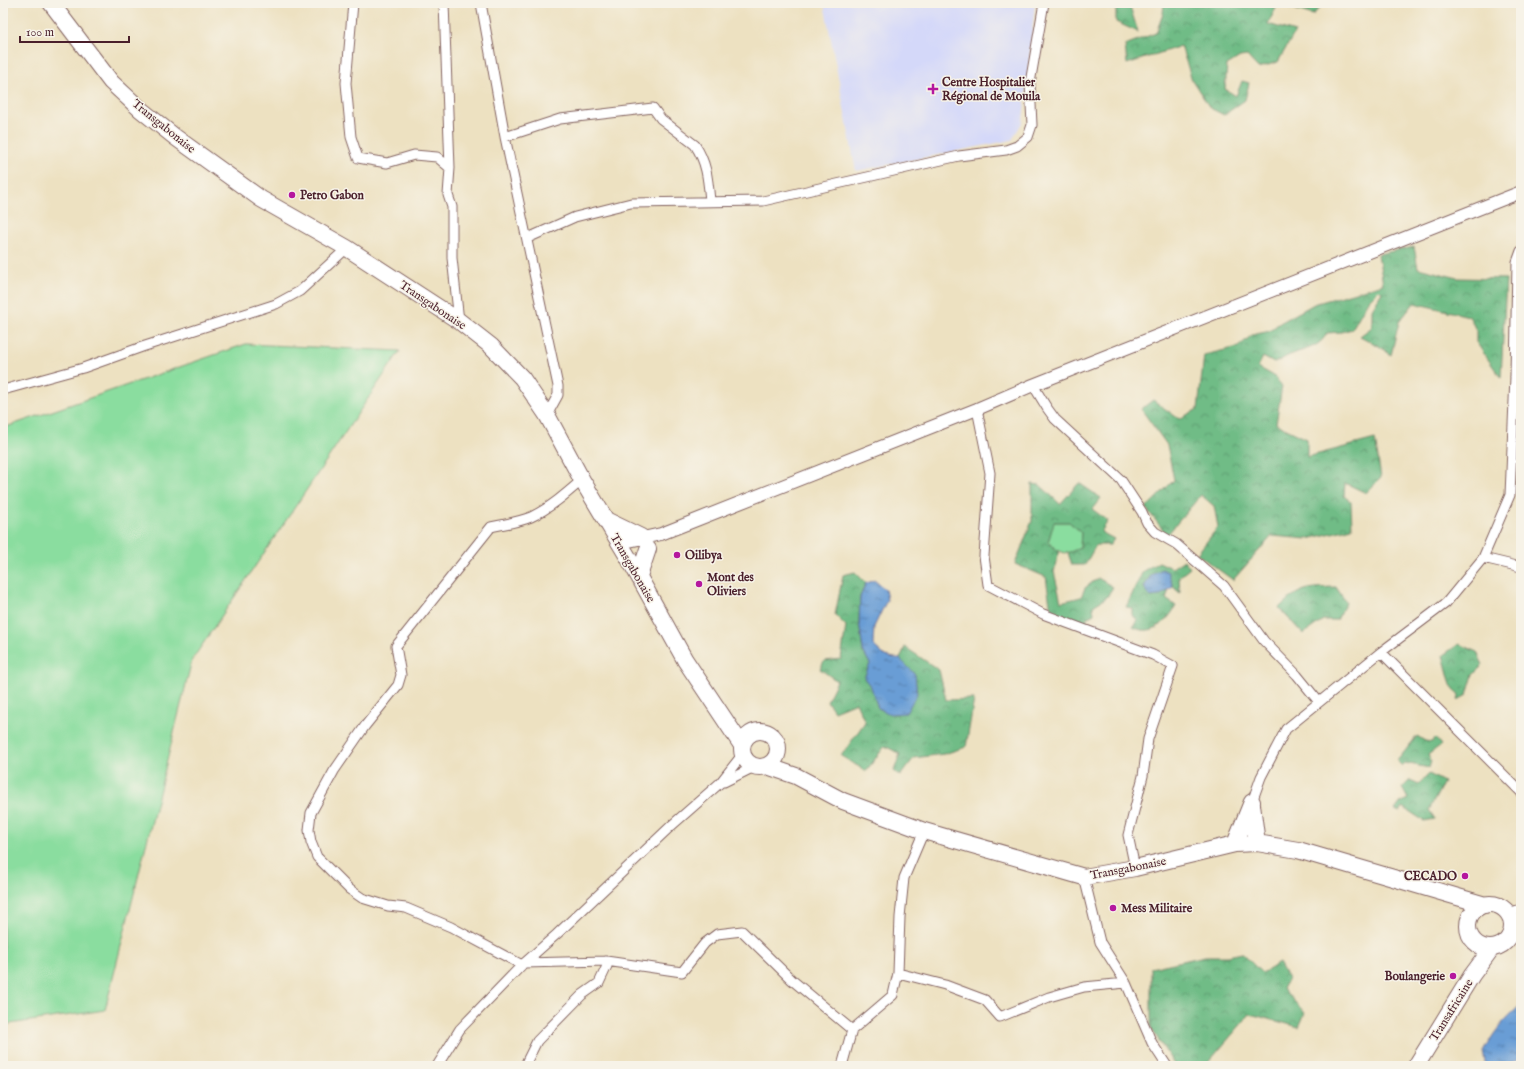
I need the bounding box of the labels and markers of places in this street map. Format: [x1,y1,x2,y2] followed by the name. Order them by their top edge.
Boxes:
[942,75,1041,105] place label: Centre Hospitalier Régional de Mouila
[927,83,939,95] marker: Centre Hospitalier Régional de Mouila
[300,188,364,203] place label: Petro Gabon
[287,190,297,200] marker: Petro Gabon
[685,548,723,564] place label: Oilibya
[672,550,682,560] marker: Oilibya
[707,570,755,599] place label: Mont des Oliviers
[694,579,704,589] marker: Mont des Oliviers
[1404,869,1457,884] place label: CECADO
[1460,871,1470,881] marker: CECADO
[1121,901,1193,916] place label: Mess Militaire
[1108,903,1118,913] marker: Mess Militaire
[1384,969,1445,985] place label: Boulangerie
[1448,971,1458,981] marker: Boulangerie

